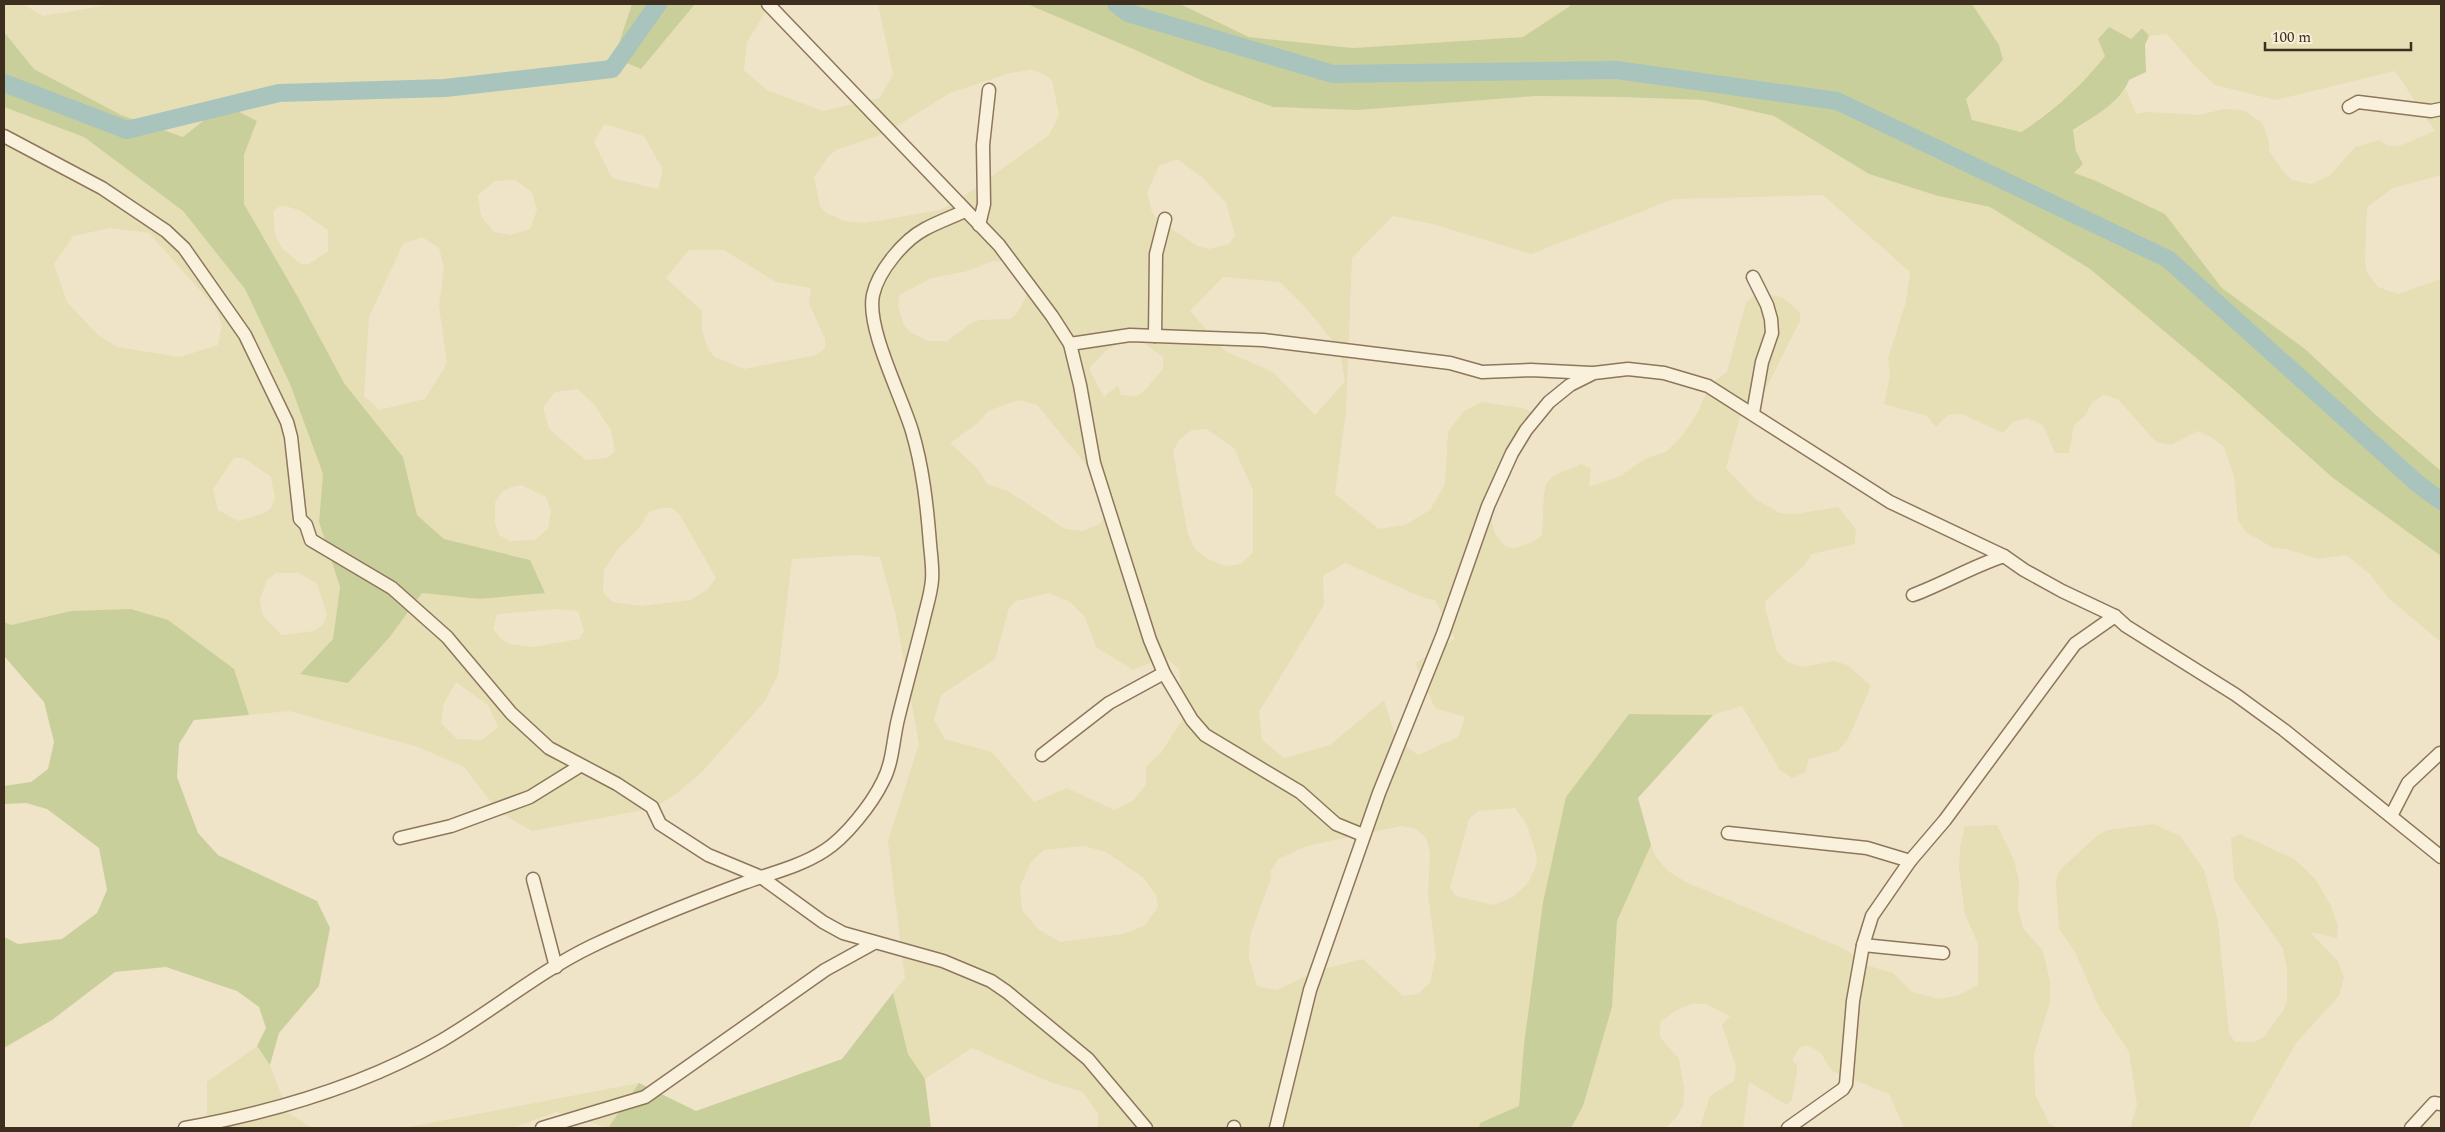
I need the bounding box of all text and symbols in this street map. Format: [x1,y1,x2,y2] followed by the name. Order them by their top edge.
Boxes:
[2265,20,2411,52] scale bar
[2272,26,2311,49] text: 100 m

